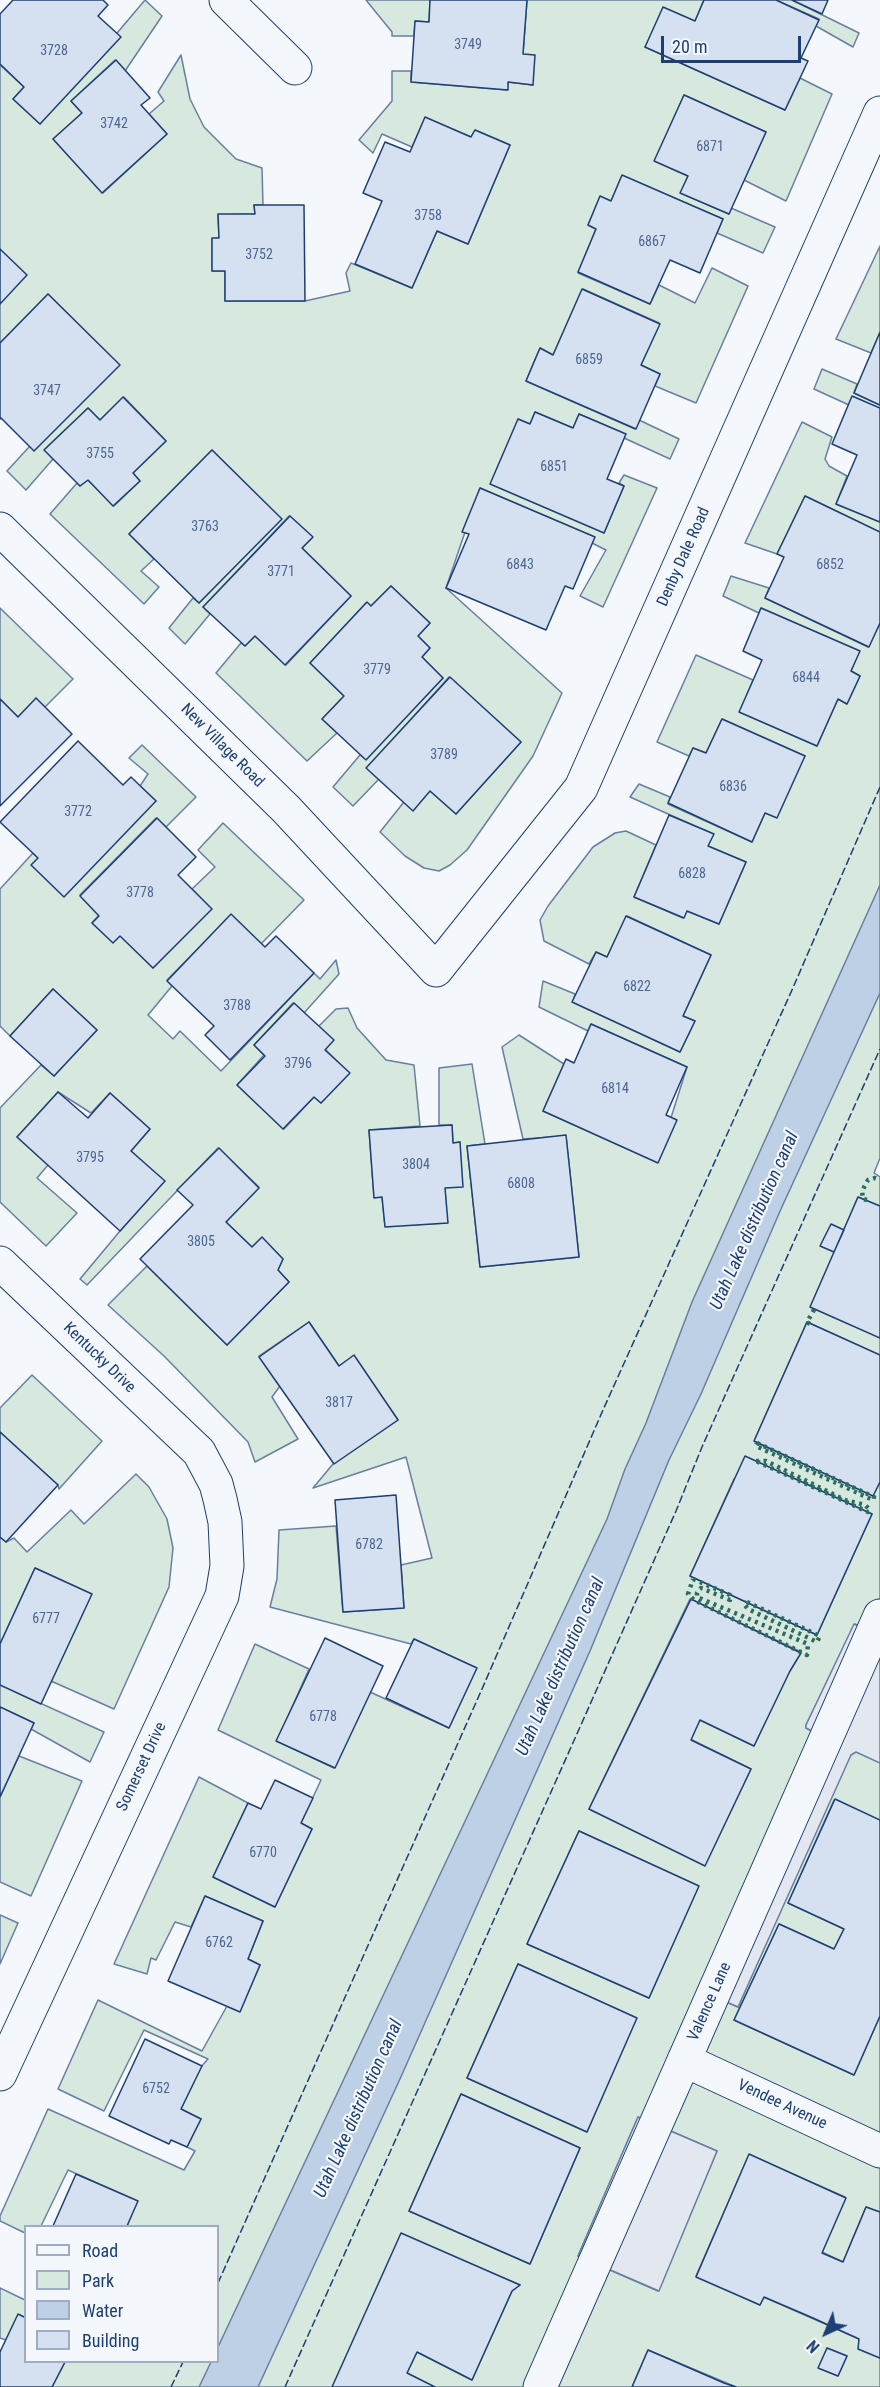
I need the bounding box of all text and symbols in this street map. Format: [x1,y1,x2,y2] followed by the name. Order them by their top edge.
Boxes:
[664,24,804,62] scale bar
[672,36,707,57] text: 20 m
[454,37,482,53] house number: 3749
[40,43,68,59] house number: 3728
[100,116,128,132] house number: 3742
[696,139,724,155] house number: 6871
[414,208,442,224] house number: 3758
[638,234,666,250] house number: 6867
[245,247,273,263] house number: 3752
[575,352,603,368] house number: 6859
[33,383,61,399] house number: 3747
[86,446,114,462] house number: 3755
[540,459,568,475] house number: 6851
[654,505,714,609] street label: Denby Dale Road
[191,519,219,535] house number: 3763
[506,557,534,573] house number: 6843
[816,557,844,573] house number: 6852
[267,564,295,580] house number: 3771
[363,662,391,678] house number: 3779
[792,670,820,686] house number: 6844
[176,700,268,792] street label: New Village Road
[430,747,458,763] house number: 3789
[719,779,747,795] house number: 6836
[64,804,92,820] house number: 3772
[678,866,706,882] house number: 6828
[126,885,154,901] house number: 3778
[623,979,651,995] house number: 6822
[223,998,251,1014] house number: 3788
[284,1056,312,1072] house number: 3796
[601,1081,629,1097] house number: 6814
[706,1129,804,1313] water label: Utah Lake distribution canal
[76,1150,104,1166] house number: 3795
[402,1157,430,1173] house number: 3804
[507,1176,535,1192] house number: 6808
[187,1234,215,1250] house number: 3805
[59,1319,139,1397] street label: Kentucky Drive
[325,1395,353,1411] house number: 3817
[355,1537,383,1553] house number: 6782
[512,1575,610,1759] water label: Utah Lake distribution canal
[32,1611,60,1627] house number: 6777
[309,1709,337,1725] house number: 6778
[113,1719,171,1815] street label: Somerset Drive
[249,1845,277,1861] house number: 6770
[205,1935,233,1951] house number: 6762
[684,1960,736,2044] street label: Valence Lane
[310,2017,408,2201] water label: Utah Lake distribution canal
[734,2076,830,2134] street label: Vendee Avenue
[142,2081,170,2097] house number: 6752
[24,2225,219,2363] legend
[82,2240,118,2261] text: Road
[82,2270,114,2291] text: Park
[82,2300,123,2321] text: Water
[796,2303,856,2363] north arrow
[82,2330,139,2351] text: Building
[803,2336,823,2357] text: N

